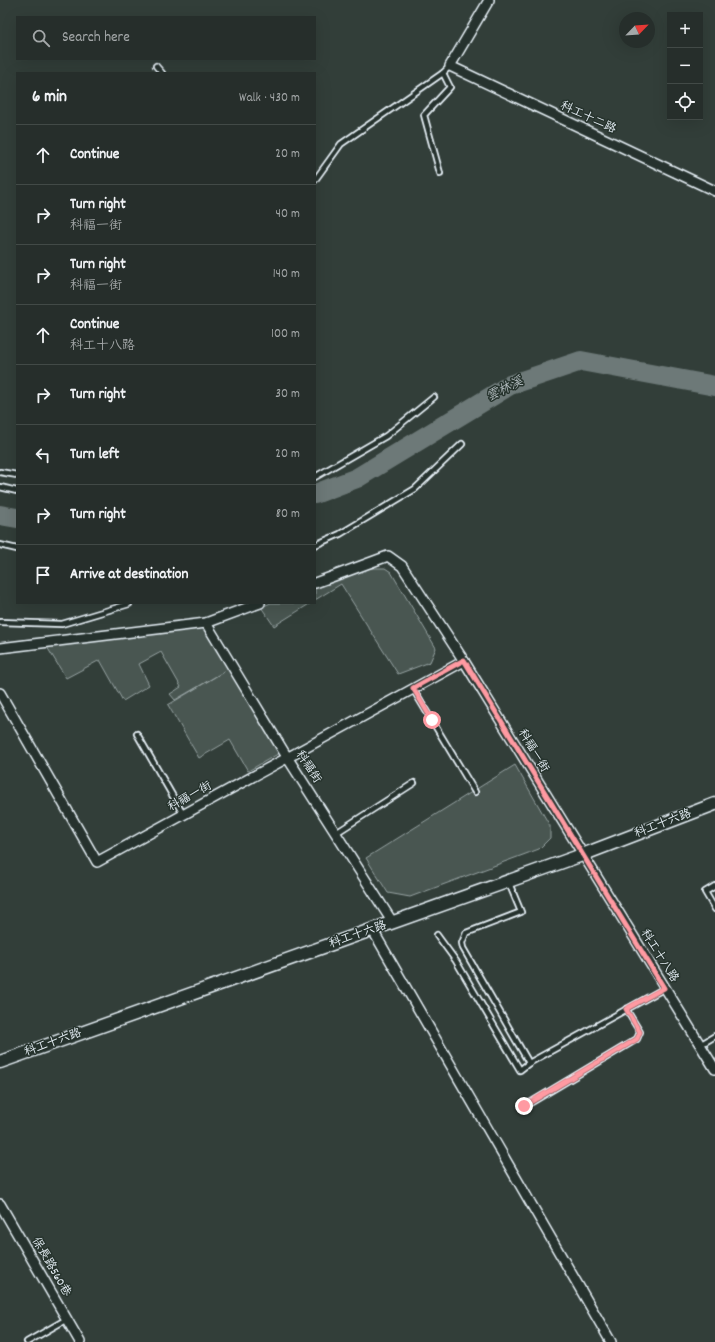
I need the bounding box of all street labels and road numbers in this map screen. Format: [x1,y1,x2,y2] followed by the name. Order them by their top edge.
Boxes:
[557,98,619,138] street label: 科工十二路
[513,726,553,776] street label: 科福一街
[291,747,325,787] street label: 科福街
[165,778,215,816] street label: 科福一街
[632,805,694,843] street label: 科工十六路
[327,917,389,953] street label: 科工十六路
[636,926,682,986] street label: 科工十八路
[22,1025,84,1061] street label: 科工十六路
[27,1234,75,1300] street label: 保長路560巷

